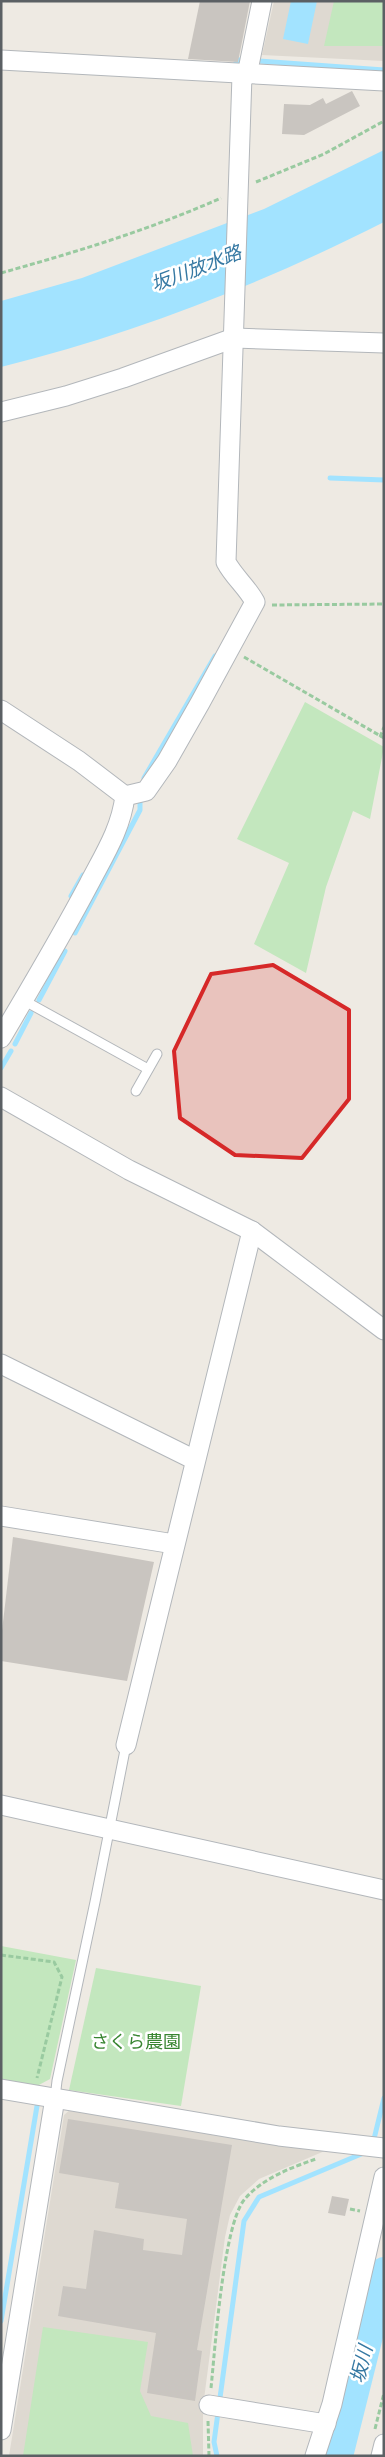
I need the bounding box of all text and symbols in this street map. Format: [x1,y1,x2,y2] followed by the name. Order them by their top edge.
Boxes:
[148,242,246,295] water label: 坂川放水路
[91,2033,181,2052] park label: さくら農園
[348,2341,377,2385] water label: 坂川

